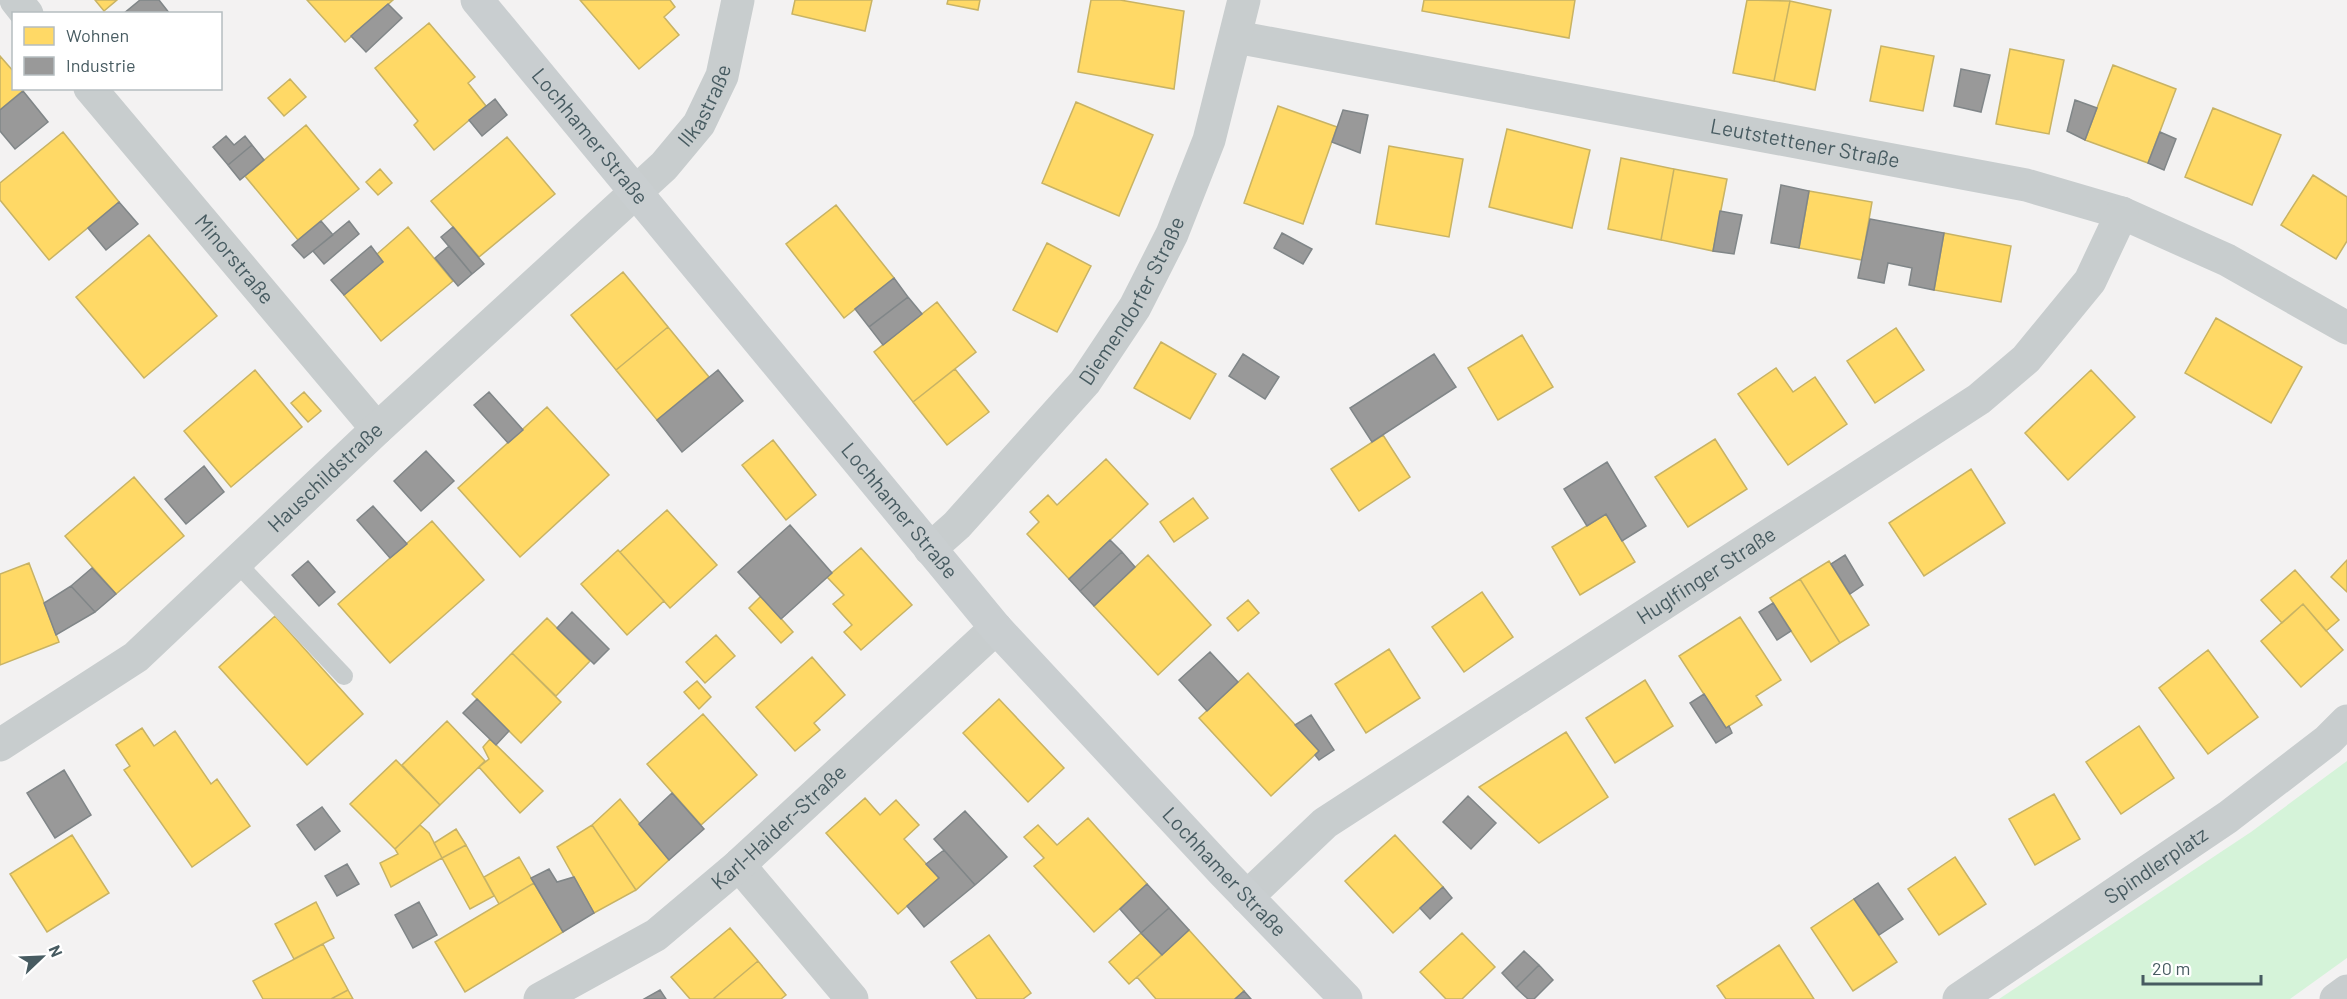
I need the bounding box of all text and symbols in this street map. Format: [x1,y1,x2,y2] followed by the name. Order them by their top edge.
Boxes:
[12,12,222,90] legend
[66,24,129,46] text: Wohnen
[66,54,136,76] text: Industrie
[527,62,654,209] street label: Lochhamer Straße
[672,62,735,151] street label: Ilkastraße
[1709,112,1902,172] street label: Leutstettener Straße
[191,208,280,308] street label: Minorstraße
[1073,213,1189,389] street label: Diemendorfer Straße
[262,416,387,537] street label: Hauschildstraße
[837,437,964,583] street label: Lochhamer Straße
[1631,520,1780,629] street label: Huglfinger Straße
[706,759,851,894] street label: Karl-Haider-Straße
[1158,801,1293,941] street label: Lochhamer Straße
[2099,821,2212,908] street label: Spindlerplatz
[12,927,72,987] north arrow
[45,942,67,960] text: N
[2143,948,2262,986] scale bar
[2152,957,2190,979] text: 20 m

